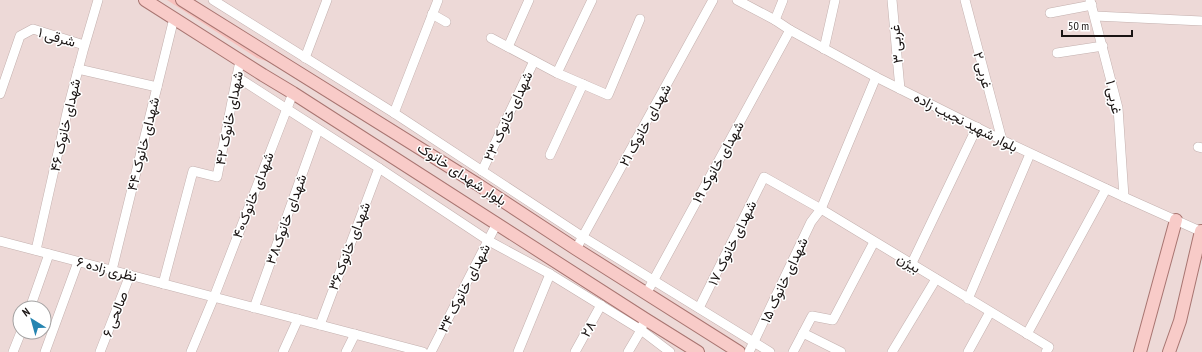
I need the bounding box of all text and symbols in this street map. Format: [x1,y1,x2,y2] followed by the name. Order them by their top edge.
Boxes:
[1062,12,1132,38] scale bar
[1068,18,1089,33] text: 50 m
[36,23,78,51] street label: شرقی ۱
[885,24,907,64] street label: غربی ۳
[969,50,997,90] street label: غربی ۲
[479,68,537,164] street label: شهدای خانوک ۲۳
[211,69,247,167] street label: شهدای خانوک ۴۲
[46,77,84,173] street label: ۴۶ شهدای خانوک
[1102,79,1126,115] street label: غربی ۱
[615,81,675,169] street label: شهدای خانوک ۲۱
[911,88,1021,156] street label: بلوار شهید نجیب زاده
[123,95,163,193] street label: ۴۴ شهدای خانوک
[688,118,748,206] street label: شهدای خانوک ۱۹
[414,138,510,210] street label: بلوار شهدای خانوک
[228,149,278,241] street label: شهدای خانوک۴۰
[261,171,311,267] street label: شهدای خانوک۳۸
[704,198,760,288] street label: شهدای خانوک ۱۷
[324,199,374,293] street label: شهدای خانوک۳۶
[756,234,812,326] street label: شهدای خانوک ۱۵
[434,241,494,335] street label: ۳۴ شهدای خانوک
[894,249,924,277] street label: بیژن
[75,252,139,286] street label: نظری زاده ۶
[98,288,132,340] street label: ۶ صالحی
[12,300,52,340] north arrow
[19,305,33,319] text: N
[576,318,600,340] street label: ۲۸

